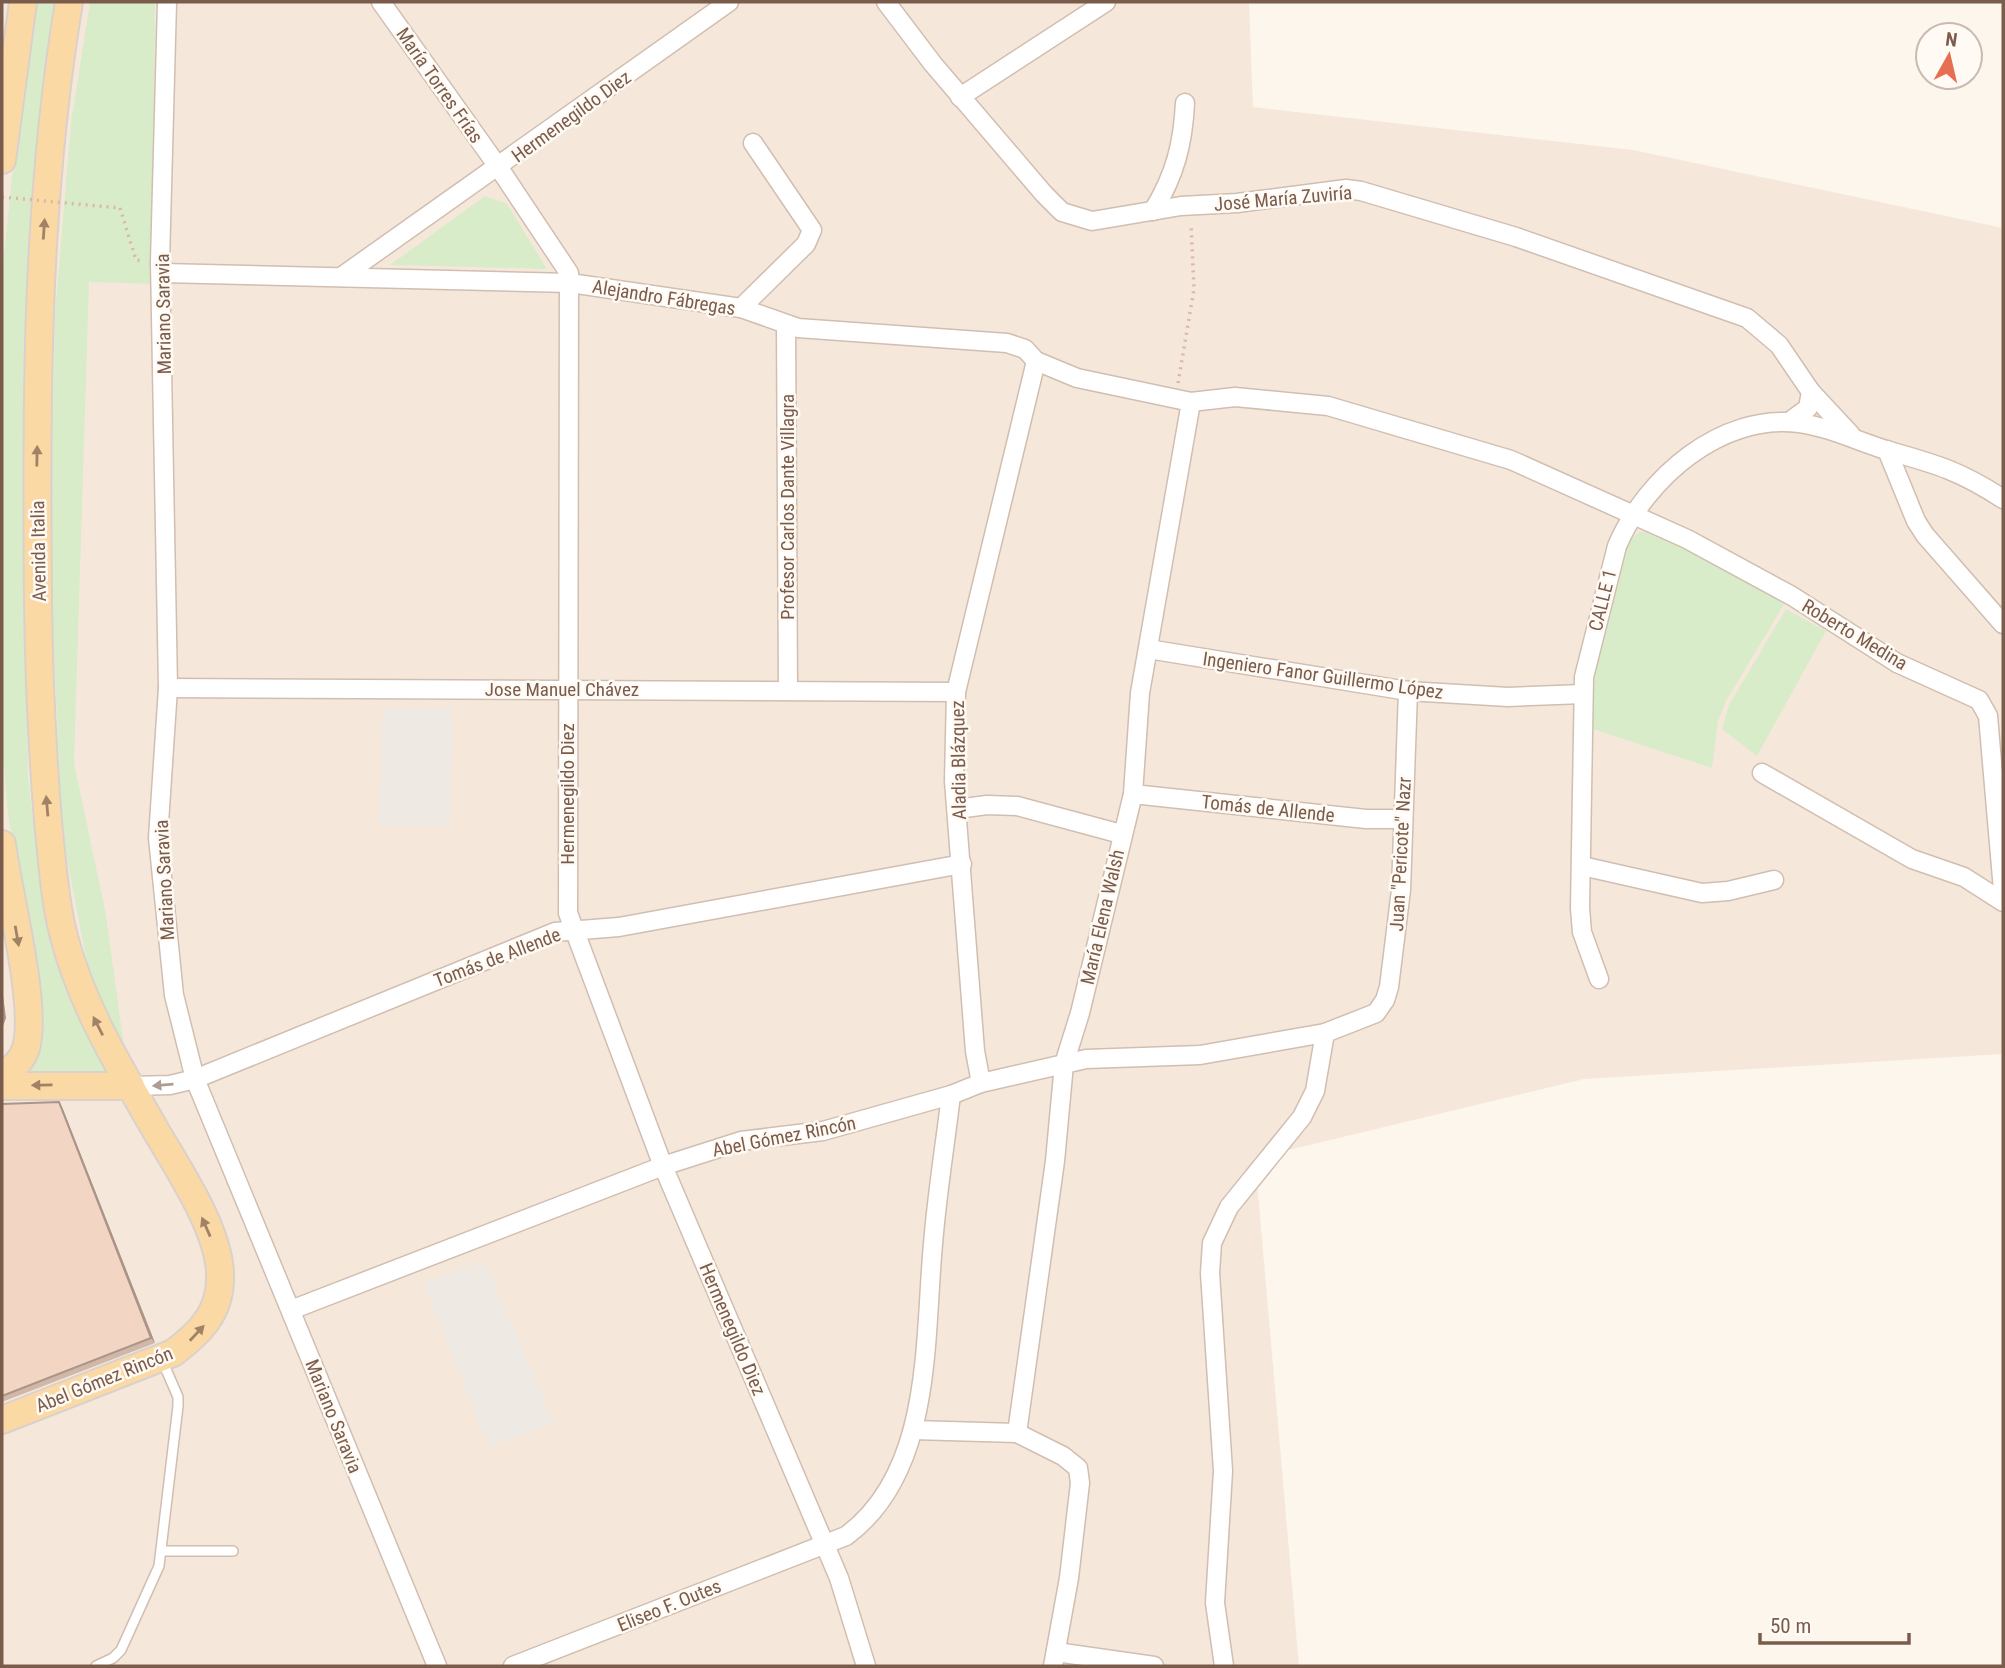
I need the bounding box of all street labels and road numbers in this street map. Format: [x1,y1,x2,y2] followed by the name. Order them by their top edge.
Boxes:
[391,23,488,147] street label: María Torres Frías
[507,65,635,167] street label: Hermenegildo Diez
[1213,181,1353,216] street label: José María Zuviría
[151,253,176,375] street label: Mariano Saravia
[591,275,737,320] street label: Alejandro Fábregas
[776,394,799,620] street label: Profesor Carlos Dante Villagra
[26,500,51,602] street label: Avenida Italia
[1584,567,1621,633] street label: CALLE 1
[1798,594,1912,675] street label: Roberto Medina
[1201,647,1445,704] street label: Ingeniero Fanor Guillermo López
[485,678,639,701] street label: Jose Manuel Chávez
[946,700,971,820] street label: Aladia Blázquez
[556,723,579,865] street label: Hermenegildo Diez
[1385,776,1416,932] street label: Juan "Pericote" Nazr
[1200,790,1336,827] street label: Tomás de Allende
[150,819,179,941] street label: Mariano Saravia
[1076,847,1129,987] street label: María Elena Walsh
[431,923,564,992] street label: Tomás de Allende
[710,1111,858,1162] street label: Abel Gómez Rincón
[694,1259,771,1399] street label: Hermenegildo Diez
[32,1341,176,1417] street label: Abel Gómez Rincón
[300,1356,367,1476] street label: Mariano Saravia
[614,1574,724,1637] street label: Eliseo F. Outes

